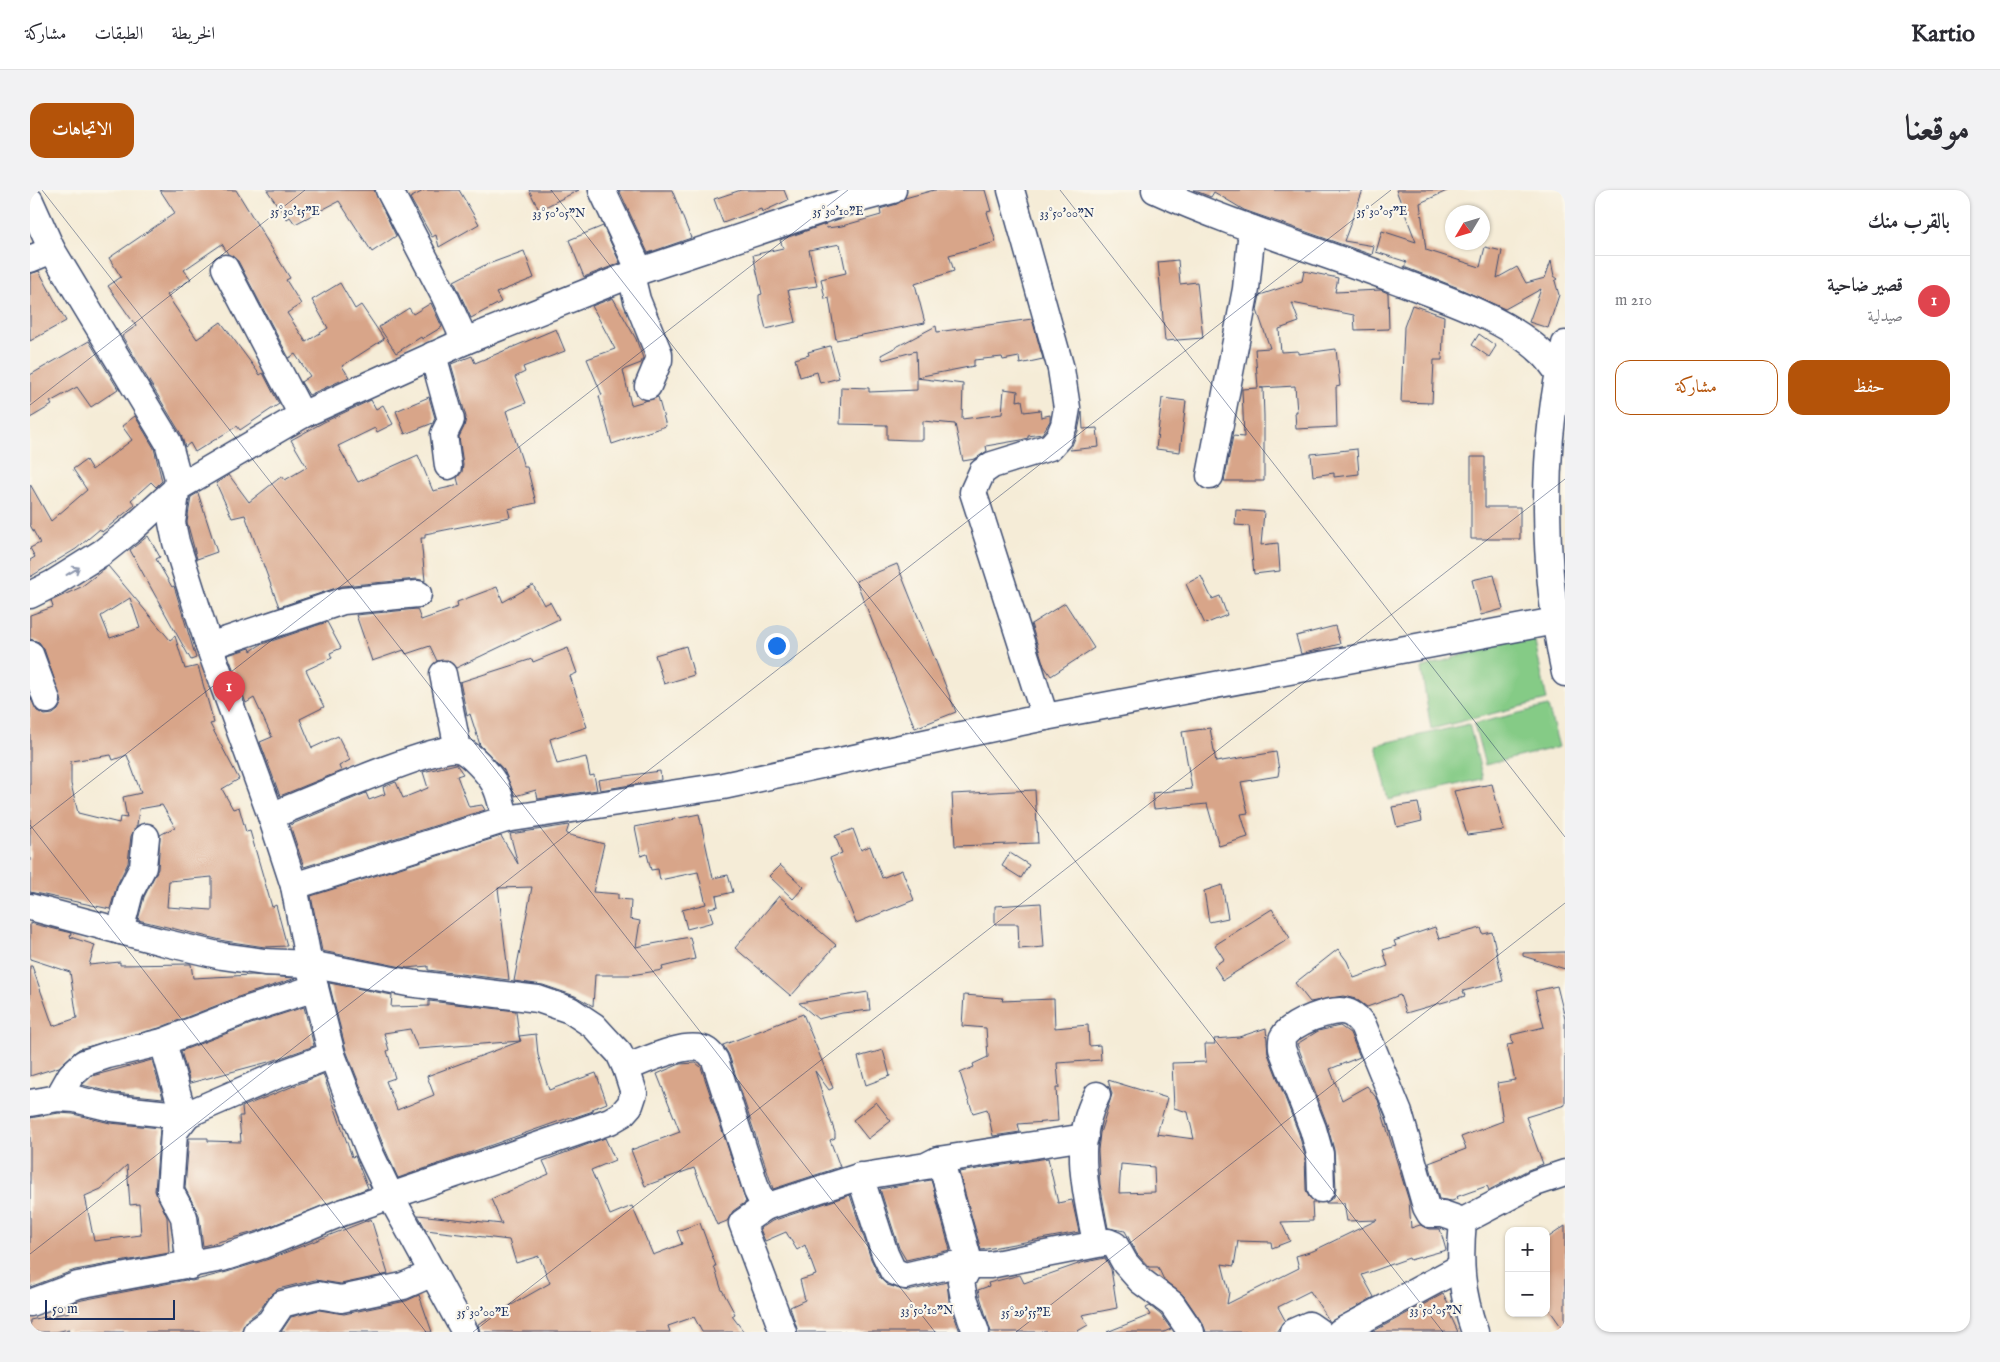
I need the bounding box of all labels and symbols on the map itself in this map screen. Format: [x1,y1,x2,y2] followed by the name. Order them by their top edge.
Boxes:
[270,204,320,219] text: 35°30'15"E
[813,204,863,219] text: 35°30'10"E
[1357,204,1407,219] text: 35°30'05"E
[1445,205,1490,250] north arrow
[533,206,586,221] text: 33°50'05"N
[1040,206,1095,221] text: 33°50'00"N
[65,566,79,576] one-way arrow
[764,633,790,659] your location
[213,671,245,712] pin: 1
[45,1297,175,1320] scale bar
[901,1303,954,1318] text: 33°50'10"N
[1410,1303,1463,1318] text: 33°50'05"N
[457,1305,509,1320] text: 35°30'00"E
[1001,1305,1051,1320] text: 35°29'55"E

